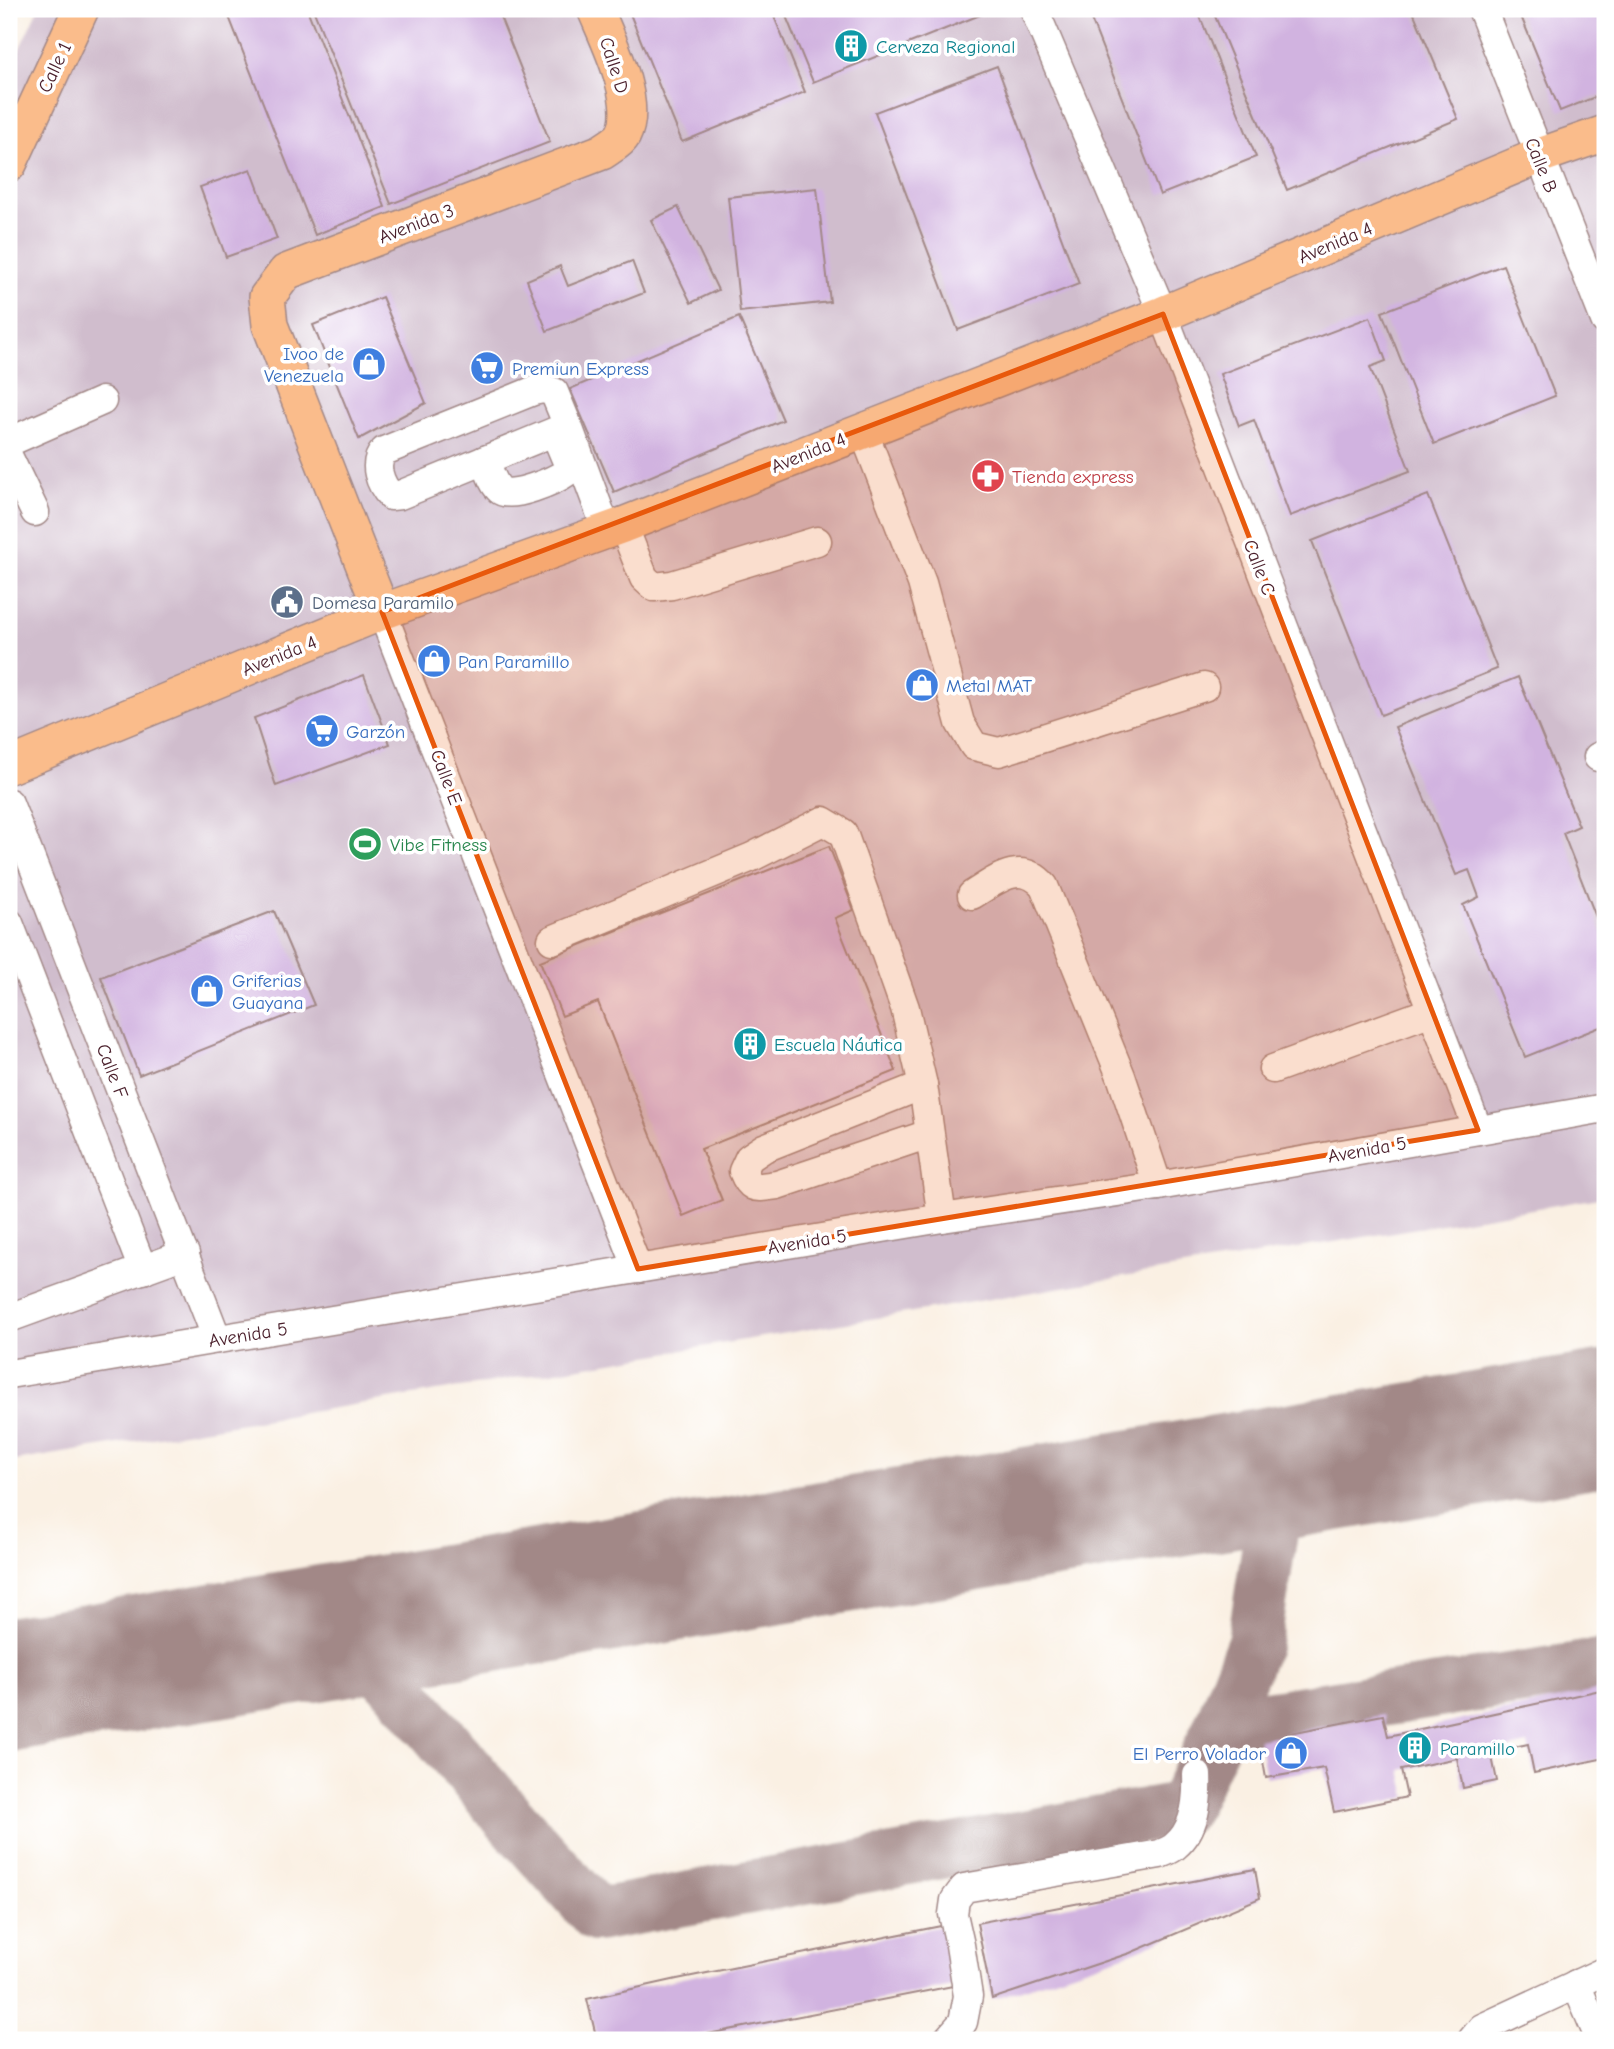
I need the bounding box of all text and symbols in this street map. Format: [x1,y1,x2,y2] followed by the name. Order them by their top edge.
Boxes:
[832,27,870,65] building icon: Cerveza Regional
[595,35,633,96] street label: Calle D
[876,36,1015,58] place label: Cerveza Regional
[34,39,76,96] street label: Calle 1
[1520,135,1562,196] street label: Calle B
[376,200,457,248] street label: Avenida 3
[1295,217,1376,268] street label: Avenida 4
[264,343,344,387] place label: Ivoo de Venezuela
[350,345,388,383] shop icon: Ivoo de Venezuela
[468,349,506,387] supermarket icon: Premiun Express
[512,358,649,380] place label: Premiun Express
[768,428,849,478] street label: Avenida 4
[969,457,1007,495] pharmacy icon: Tienda express
[1012,466,1134,488] place label: Tienda express
[1239,537,1280,598] street label: Calle C
[268,583,306,621] public building icon: Domesa Paramilo
[312,592,454,614] place label: Domesa Paramilo
[239,631,320,681] street label: Avenida 4
[415,642,453,680] shop icon: Pan Paramillo
[458,651,570,673] place label: Pan Paramillo
[903,666,941,704] shop icon: Metal MAT
[946,675,1032,697] place label: Metal MAT
[303,712,341,750] supermarket icon: Garzón
[346,721,405,743] place label: Garzón
[426,747,467,808] street label: Calle E
[346,825,384,863] sports icon: Vibe Fitness
[390,834,487,856] place label: Vibe Fitness
[232,970,303,1014] place label: Griferias Guayana
[188,972,226,1010] shop icon: Griferias Guayana
[731,1025,769,1063] building icon: Escuela Náutica
[774,1034,903,1056] place label: Escuela Náutica
[92,1041,132,1102] street label: Calle F
[1326,1132,1408,1168] street label: Avenida 5
[766,1225,848,1259] street label: Avenida 5
[207,1318,289,1352] street label: Avenida 5
[1396,1729,1434,1767] building icon: Paramillo
[1272,1734,1310,1772] shop icon: El Perro Volador
[1440,1738,1515,1760] place label: Paramillo
[1133,1743,1266,1765] place label: El Perro Volador

